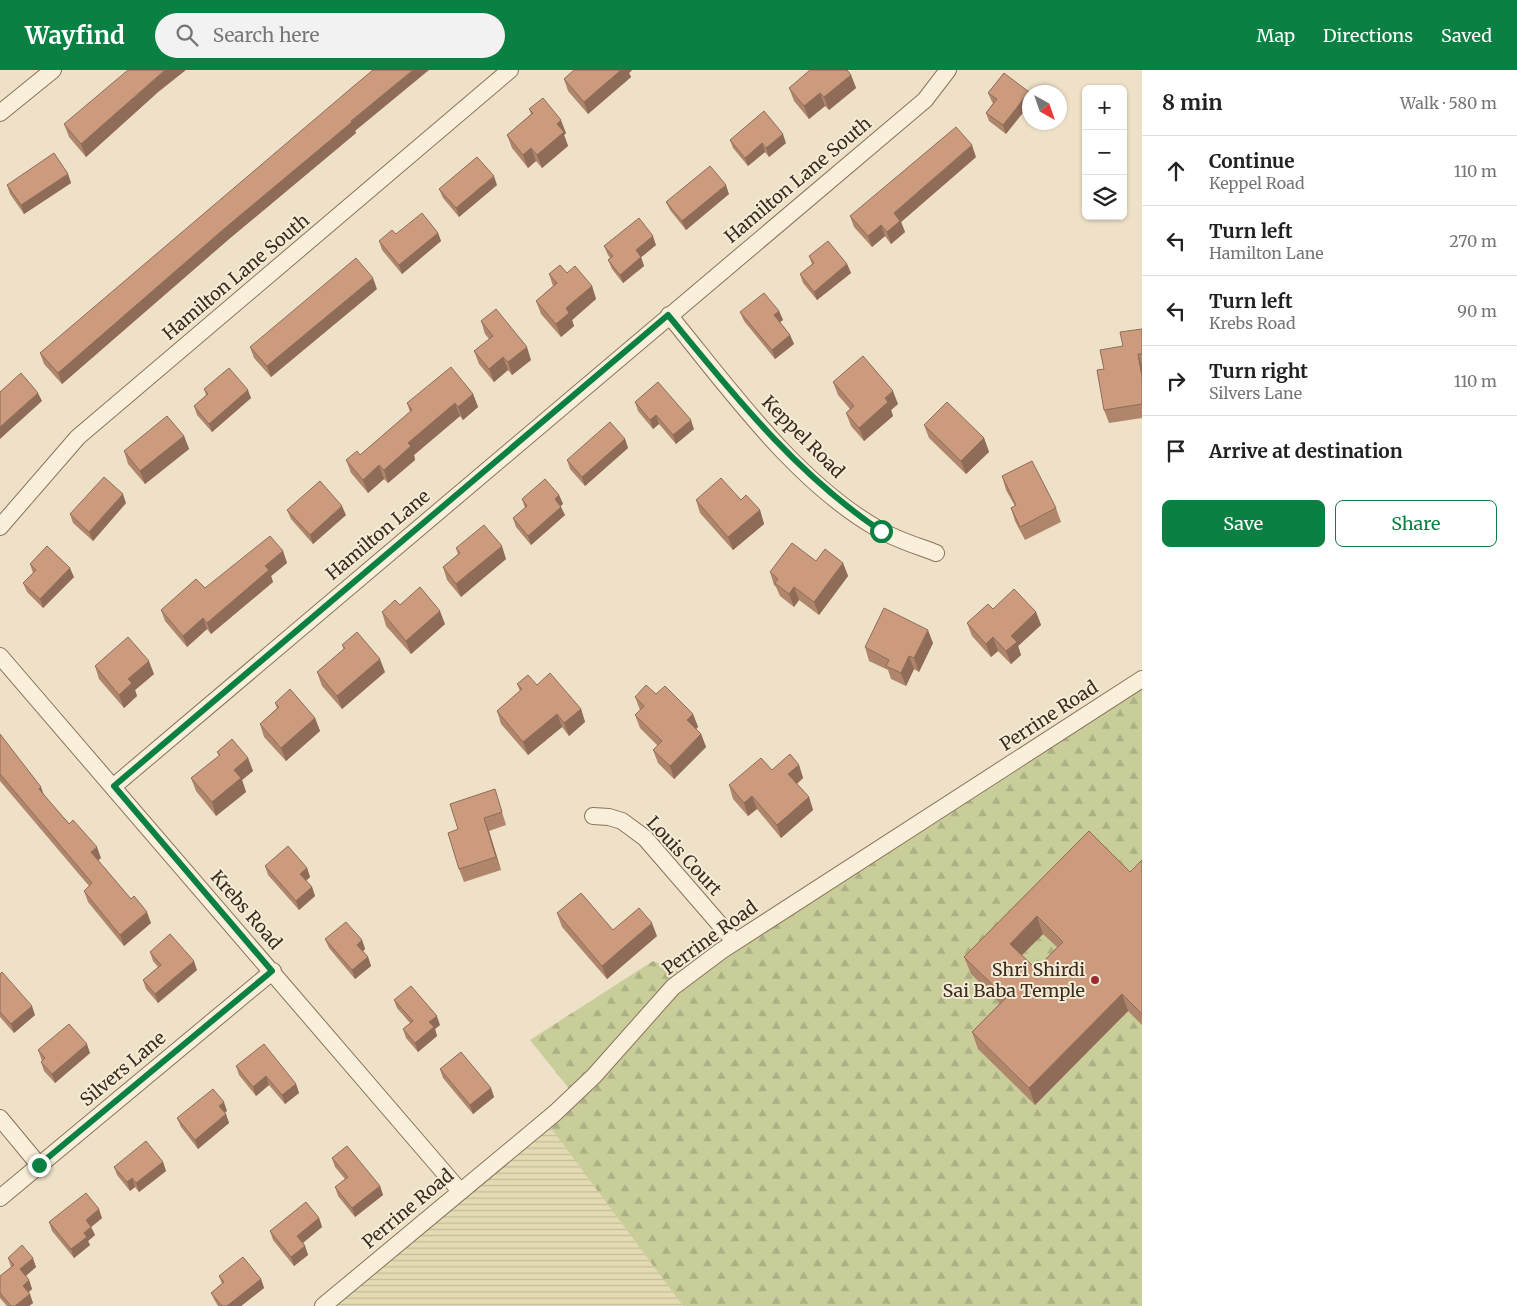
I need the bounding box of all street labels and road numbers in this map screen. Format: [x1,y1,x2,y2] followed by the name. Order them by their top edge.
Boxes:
[720,111,876,248] street label: Hamilton Lane South
[158,208,314,345] street label: Hamilton Lane South
[757,391,850,483] street label: Keppel Road
[321,484,434,585] street label: Hamilton Lane
[995,675,1102,756] street label: Perrine Road
[642,811,727,900] street label: Louis Court
[206,865,287,954] street label: Krebs Road
[658,895,762,980] street label: Perrine Road
[75,1026,170,1111] street label: Silvers Lane
[357,1164,458,1253] street label: Perrine Road

